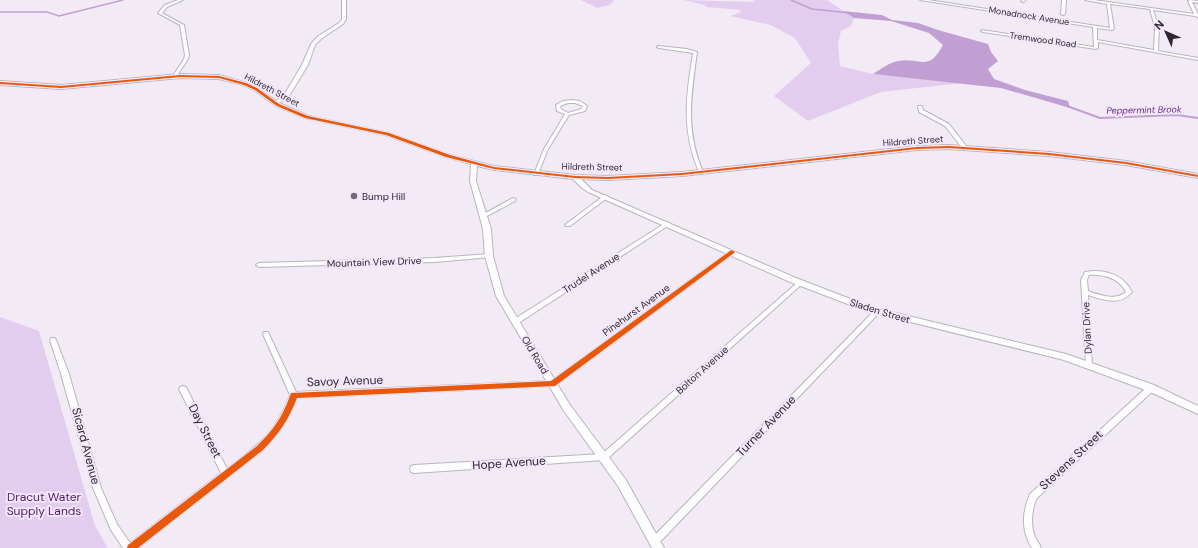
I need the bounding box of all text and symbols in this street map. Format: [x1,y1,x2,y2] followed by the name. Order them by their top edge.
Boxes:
[988,4,1070,28] street label: Monadnock Avenue
[1146,12,1186,52] north arrow
[1151,17,1167,33] text: N
[1009,29,1077,51] street label: Tremwood Road
[242,70,302,110] street label: Hildreth Street
[1106,103,1182,117] water label: Peppermint Brook
[882,133,944,149] street label: Hildreth Street
[562,160,623,174] street label: Hildreth Street
[362,190,405,203] place label: Bump Hill
[349,191,359,201] marker: Bump Hill
[560,250,622,296] street label: Trudel Avenue
[327,254,422,270] street label: Mountain View Drive
[600,281,673,339] street label: Pinehurst Avenue
[848,296,912,326] street label: Sladen Street
[1079,301,1095,354] street label: Dylan Drive
[519,334,551,376] street label: Old Road
[673,343,731,397] street label: Bolton Avenue
[306,372,384,390] street label: Savoy Avenue
[733,392,800,460] street label: Turner Avenue
[185,401,226,461] street label: Day Street
[68,406,104,486] street label: Sicard Avenue
[1036,426,1106,493] street label: Stevens Street
[472,452,546,474] street label: Hope Avenue
[7,489,82,519] park label: Dracut Water Supply Lands

